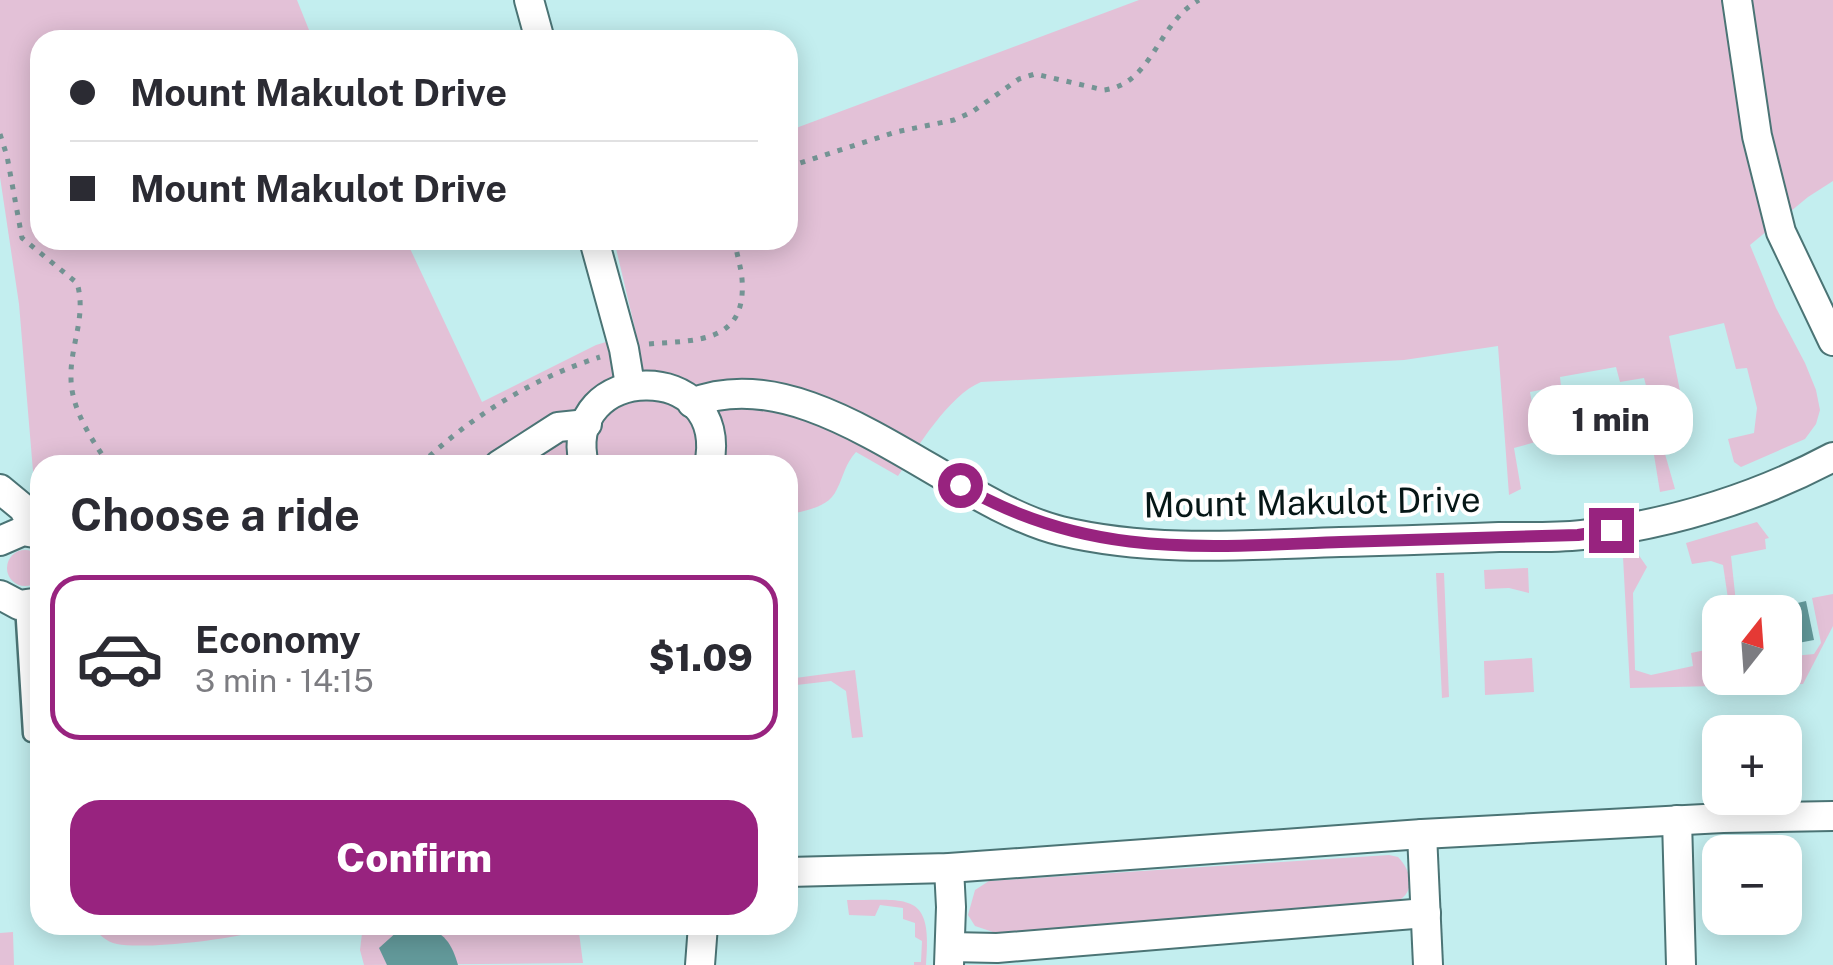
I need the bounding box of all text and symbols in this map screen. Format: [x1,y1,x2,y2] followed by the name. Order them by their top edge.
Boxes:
[130,70,507,115] text: Mount Makulot Drive
[130,166,507,211] text: Mount Makulot Drive
[1528,385,1694,455] callout: 1 min
[1571,401,1650,438] text: 1 min
[938,463,983,508] route start
[1143,479,1481,525] street label: Mount Makulot Drive
[70,488,360,541] text: Choose a ride
[1589,508,1634,553] route end
[1702,595,1802,695] north arrow
[1702,595,1802,935] map controls
[75,613,165,703] icon: car
[195,617,361,662] text: Economy
[648,635,753,680] text: $1.09
[195,662,374,699] text: 3 min · 14:15
[1702,715,1802,815] button: +
[70,800,758,915] button: Confirm
[1702,835,1802,935] button: −

